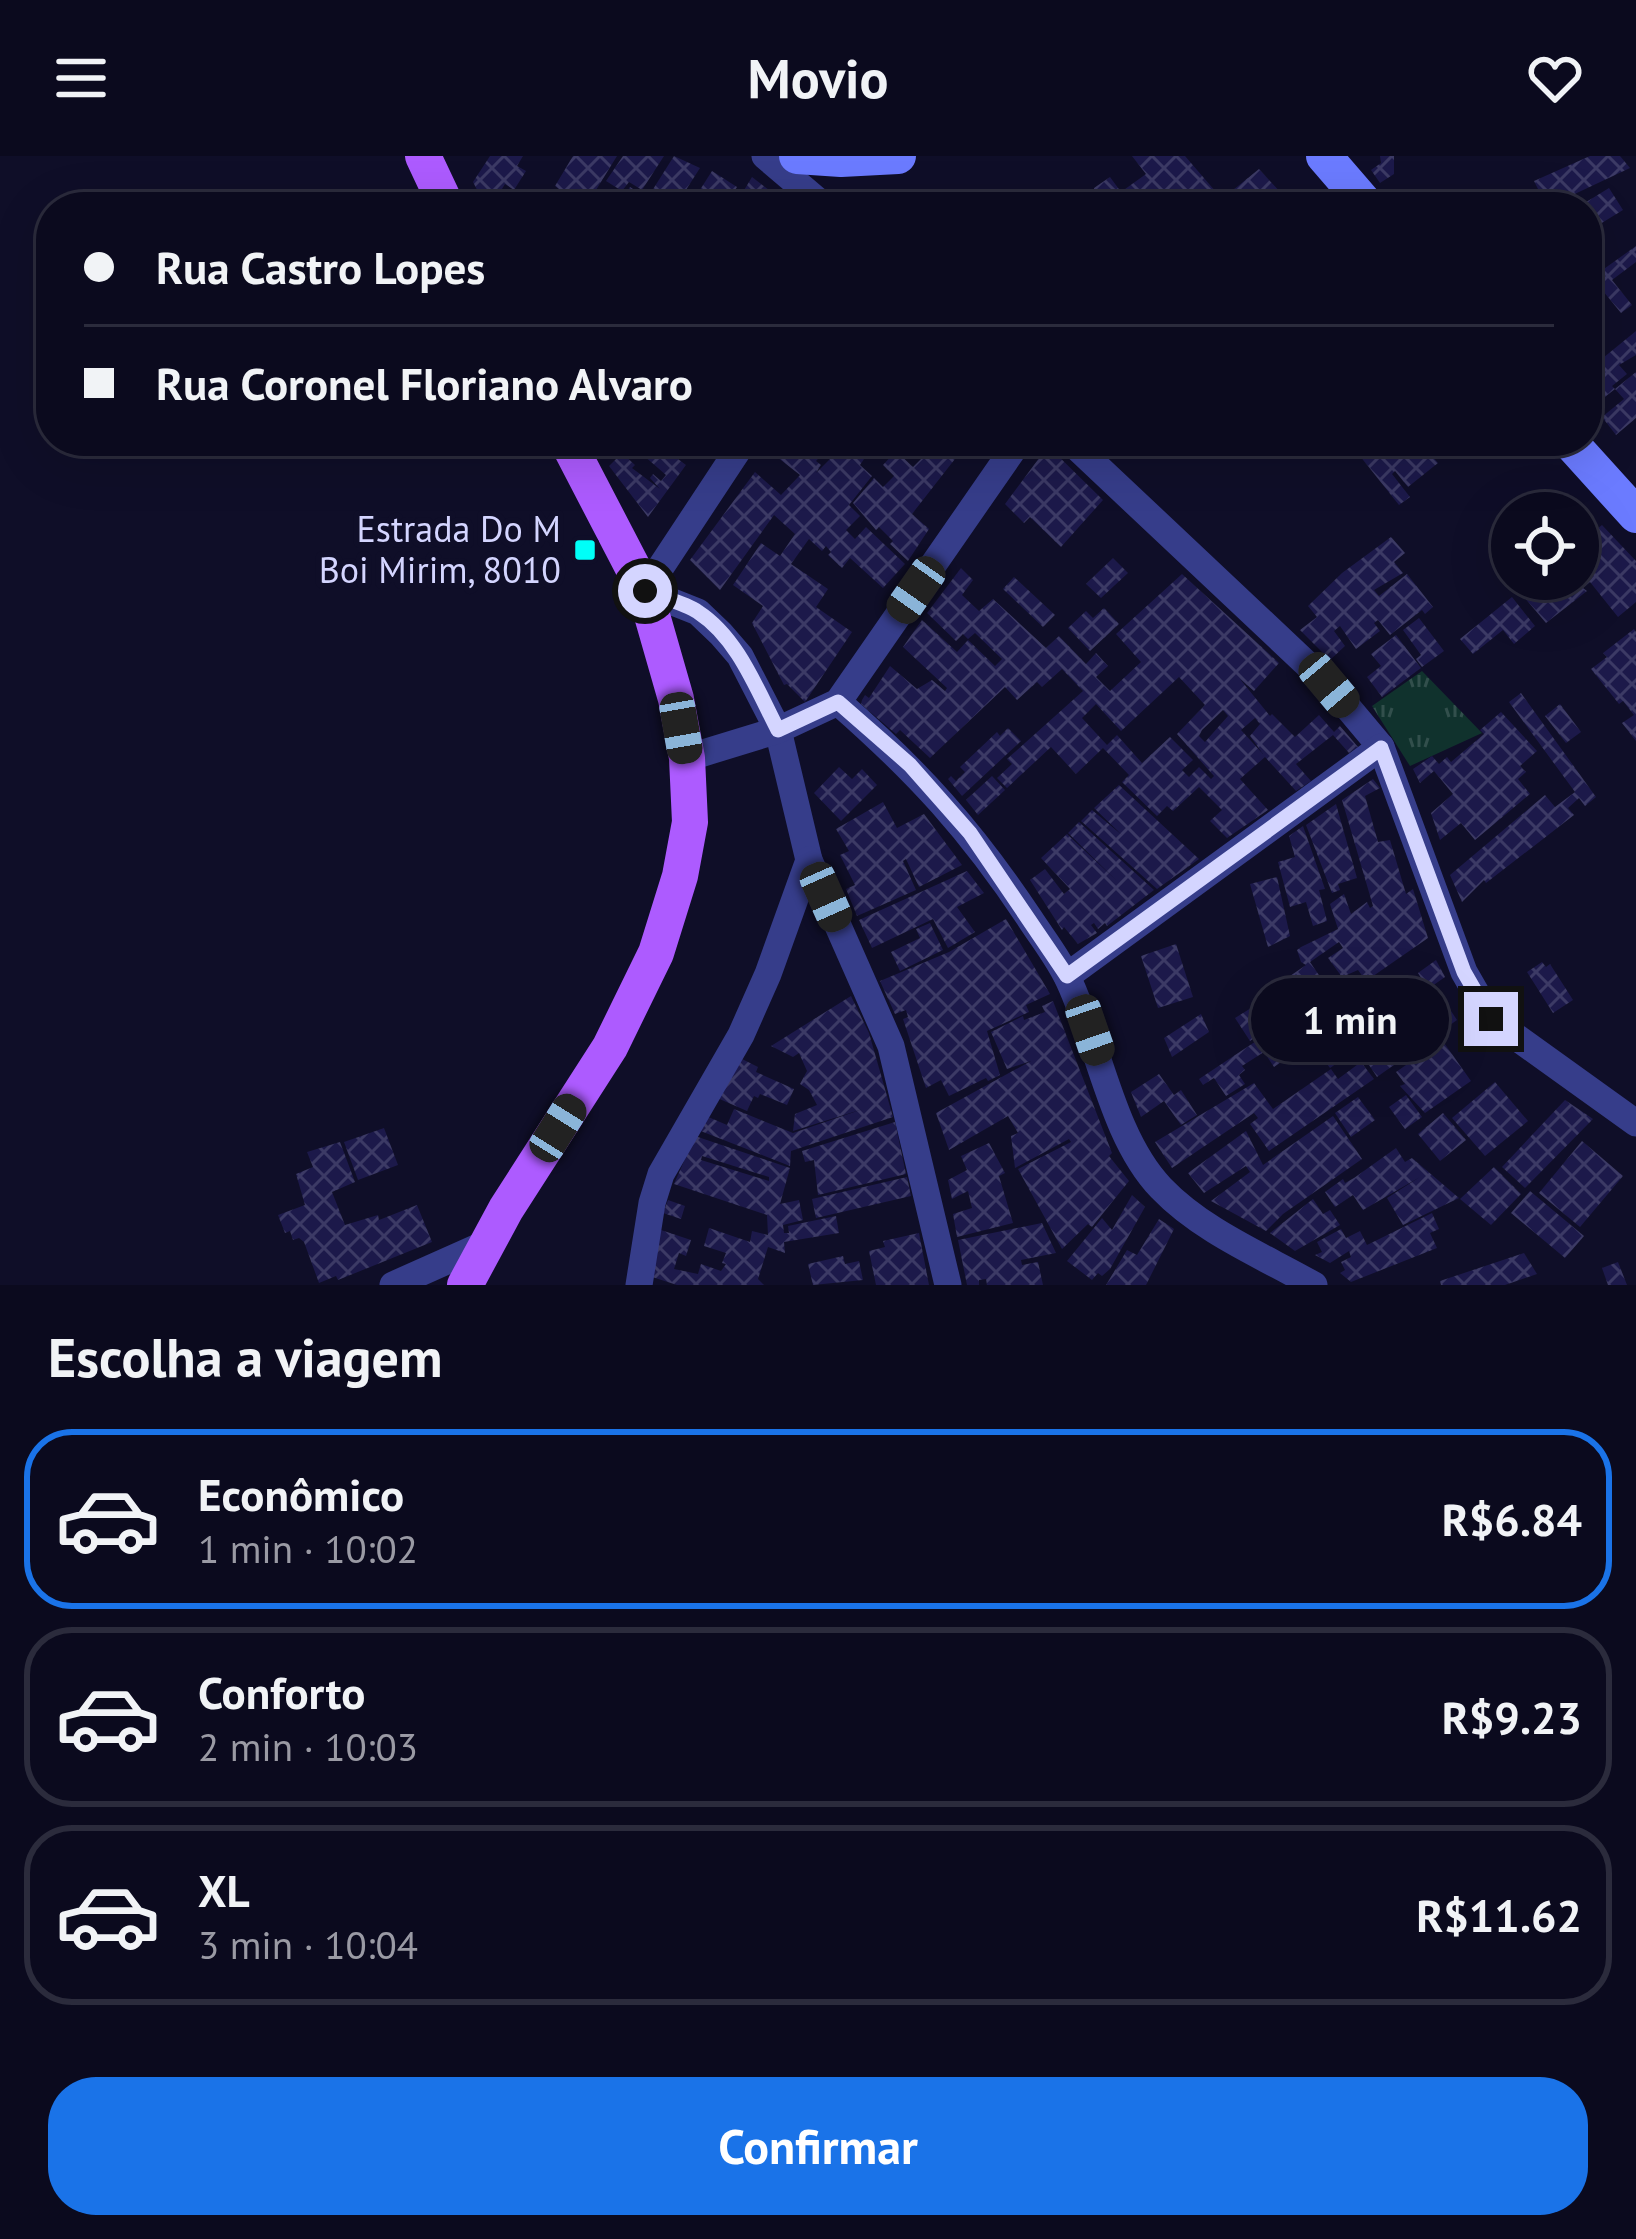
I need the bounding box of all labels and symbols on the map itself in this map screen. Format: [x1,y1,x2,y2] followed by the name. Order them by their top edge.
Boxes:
[319,505,561,593] place label: Estrada Do M Boi Mirim, 8010
[572,537,598,563] marker: Estrada Do M Boi Mirim, 8010
[881,550,951,630] car
[618,564,672,618] route start
[1292,646,1366,724] car
[657,689,705,767] car
[795,857,857,937] car
[1251,977,1449,1061] callout: 1 min
[1061,990,1119,1070] car
[1464,992,1518,1046] route end
[524,1088,592,1168] car

